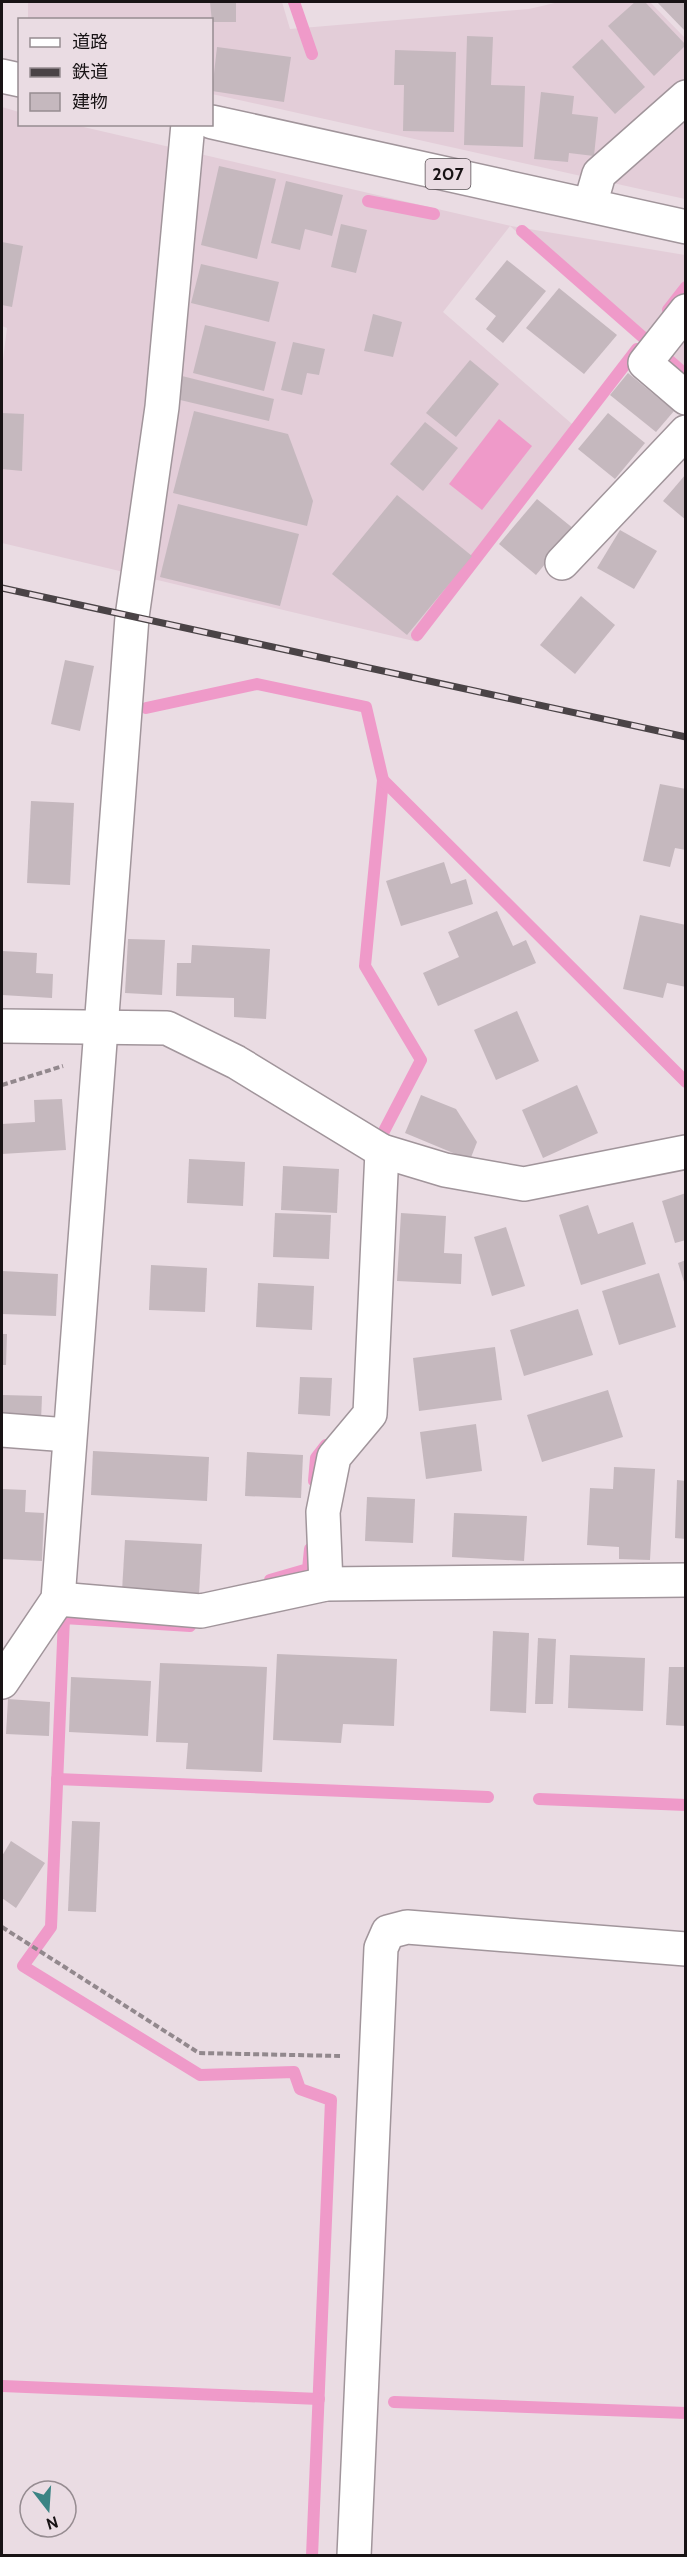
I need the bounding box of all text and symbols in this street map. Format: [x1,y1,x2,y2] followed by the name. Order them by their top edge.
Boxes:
[18,18,213,126] legend
[72,31,108,53] text: 道路
[72,61,108,83] text: 鉄道
[72,91,108,113] text: 建物
[426,159,470,189] road number: 207
[18,2479,78,2539] north arrow
[44,2512,60,2534] text: N

